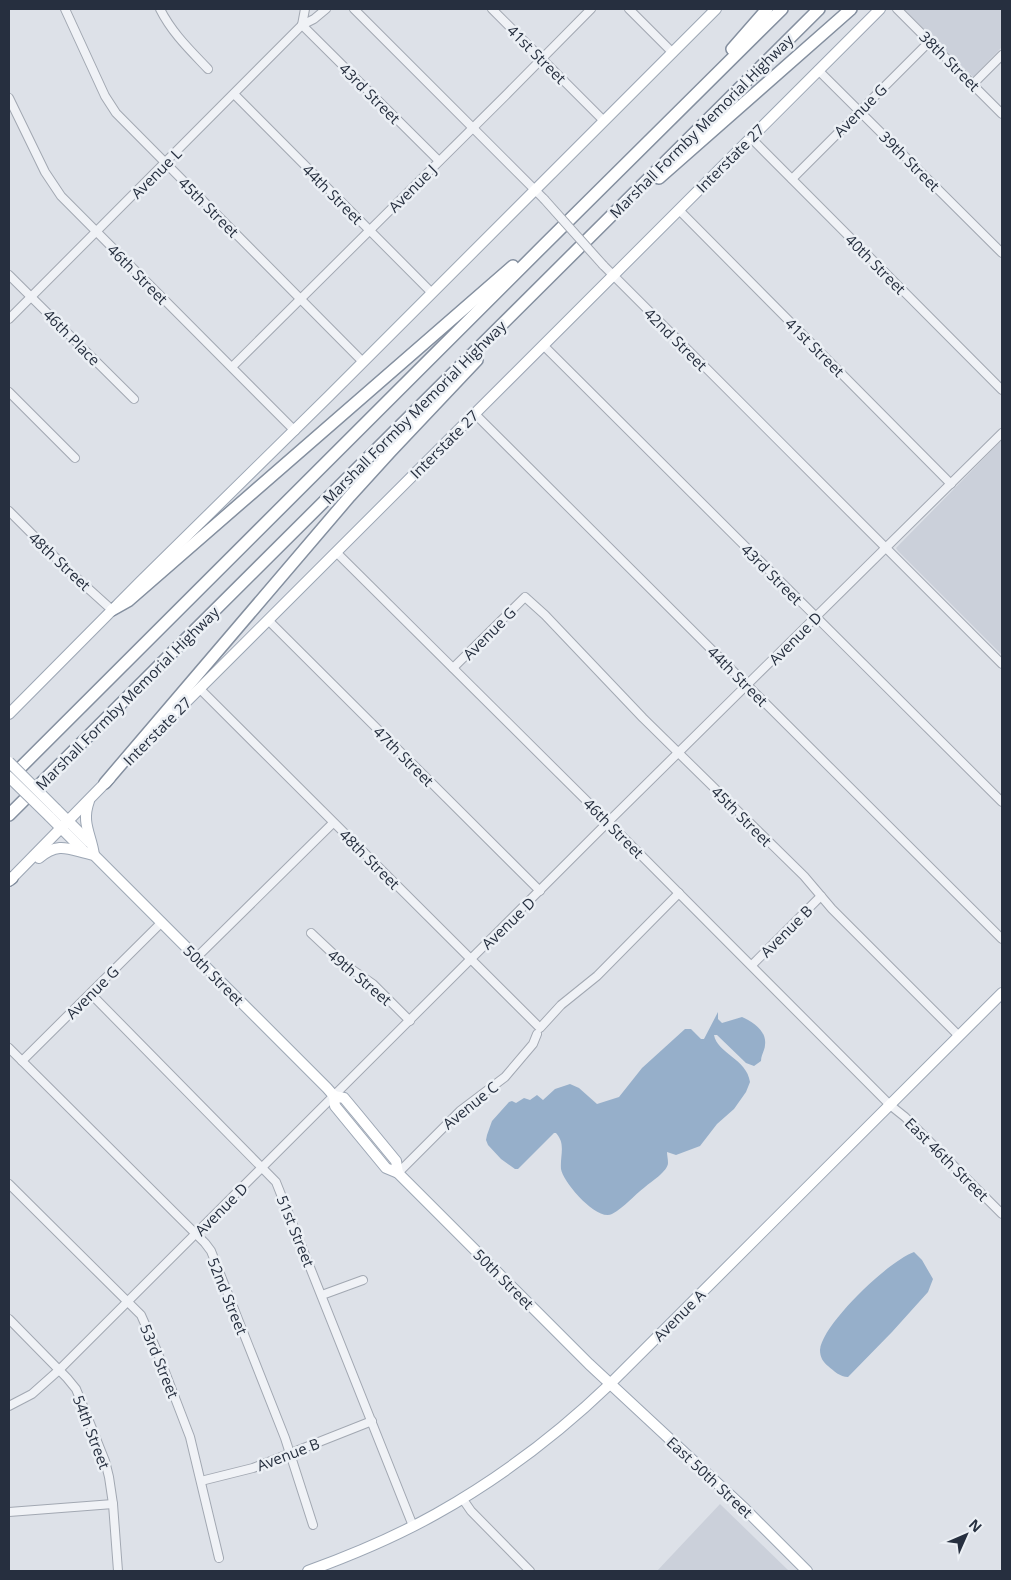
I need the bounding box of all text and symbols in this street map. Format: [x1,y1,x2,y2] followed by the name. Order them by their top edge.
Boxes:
[503,20,571,88] street label: 41st Street
[916,27,984,95] street label: 38th Street
[605,30,797,222] street label: Marshall Formby Memorial Highway
[335,58,405,128] street label: 43rd Street
[829,79,891,141] street label: Avenue G
[691,119,769,197] street label: Interstate 27
[876,127,944,195] street label: 39th Street
[126,143,186,203] street label: Avenue L
[299,160,367,228] street label: 44th Street
[384,160,440,216] street label: Avenue J
[175,173,243,241] street label: 45th Street
[842,230,910,298] street label: 40th Street
[104,240,172,308] street label: 46th Street
[640,303,712,375] street label: 42nd Street
[39,304,105,370] street label: 46th Place
[781,313,849,381] street label: 41st Street
[318,316,510,508] street label: Marshall Formby Memorial Highway
[405,405,483,483] street label: Interstate 27
[25,527,95,595] street label: 48th Street
[737,539,807,609] street label: 43rd Street
[31,602,223,794] street label: Marshall Formby Memorial Highway
[458,602,520,664] street label: Avenue G
[764,607,826,669] street label: Avenue D
[704,642,772,710] street label: 44th Street
[118,692,196,770] street label: Interstate 27
[370,722,438,790] street label: 47th Street
[708,782,776,850] street label: 45th Street
[580,794,648,862] street label: 46th Street
[336,825,404,893] street label: 48th Street
[477,893,539,953] street label: Avenue D
[756,901,816,961] street label: Avenue B
[180,941,248,1009] street label: 50th Street
[324,944,396,1010] street label: 49th Street
[61,961,123,1023] street label: Avenue G
[438,1077,502,1133] street label: Avenue C
[901,1113,993,1205] street label: East 46th Street
[190,1178,252,1240] street label: Avenue D
[273,1192,319,1270] street label: 51st Street
[470,1245,538,1313] street label: 50th Street
[203,1255,253,1337] street label: 52nd Street
[649,1284,710,1345] street label: Avenue A
[136,1321,184,1401] street label: 53rd Street
[69,1392,115,1472] street label: 54th Street
[663,1432,757,1522] street label: East 50th Street
[254,1433,322,1475] street label: Avenue B
[941,1510,991,1560] north arrow
[965,1515,986,1536] text: N

